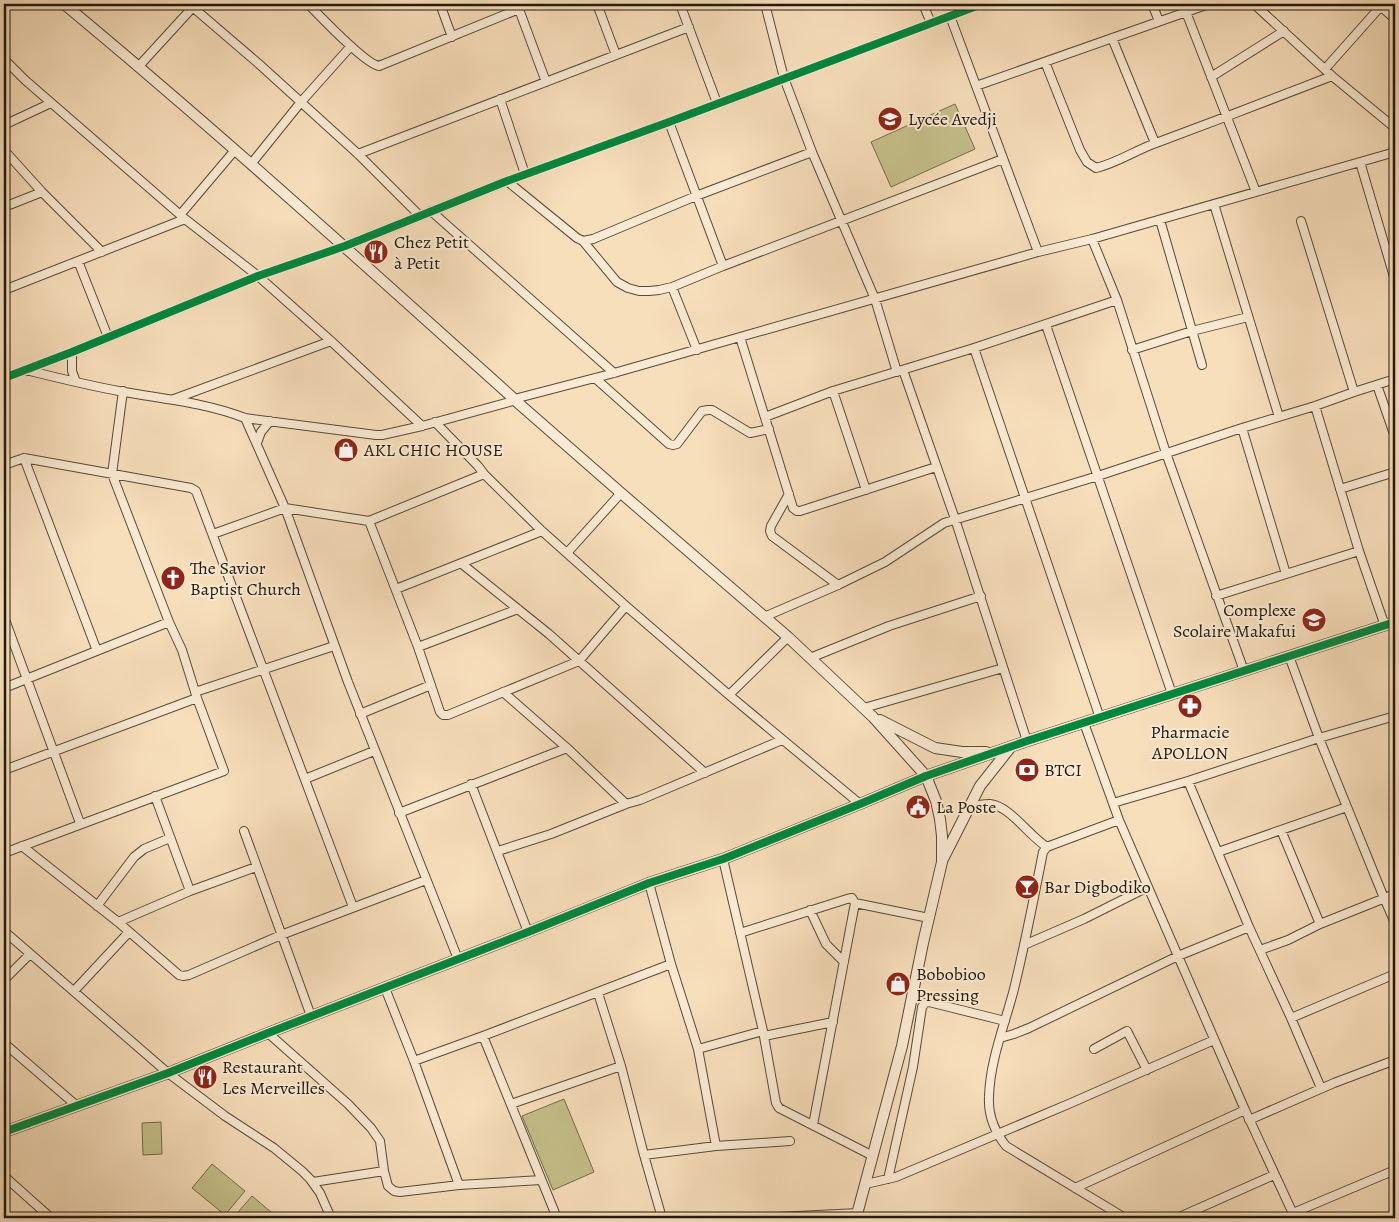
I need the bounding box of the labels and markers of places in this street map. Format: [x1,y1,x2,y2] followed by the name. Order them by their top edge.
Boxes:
[877,106,903,132] school or university icon: Lycée Avedji
[908,107,997,131] place label: Lycée Avedji
[394,230,469,275] place label: Chez Petit à Petit
[363,239,389,265] restaurant icon: Chez Petit à Petit
[333,437,359,463] shop icon: AKL CHIC HOUSE
[363,438,503,462] place label: AKL CHIC HOUSE
[190,556,301,601] place label: The Savior Baptist Church
[160,565,186,591] church icon: The Savior Baptist Church
[1173,598,1296,643] place label: Complexe Scolaire Makafui
[1301,607,1327,633] school or university icon: Complexe Scolaire Makafui
[1177,693,1203,719] pharmacy icon: Pharmacie APOLLON
[1151,720,1229,765] place label: Pharmacie APOLLON
[1014,757,1040,783] bank icon: BTCI
[1044,758,1082,782] place label: BTCI
[905,794,931,820] public building icon: La Poste
[936,795,996,819] place label: La Poste
[1014,874,1040,900] bar icon: Bar Digbodiko
[1044,875,1151,899] place label: Bar Digbodiko
[916,962,986,1007] place label: Bobobioo Pressing
[885,971,911,997] shop icon: Bobobioo Pressing
[222,1055,325,1100] place label: Restaurant Les Merveilles
[192,1064,218,1090] restaurant icon: Restaurant Les Merveilles

